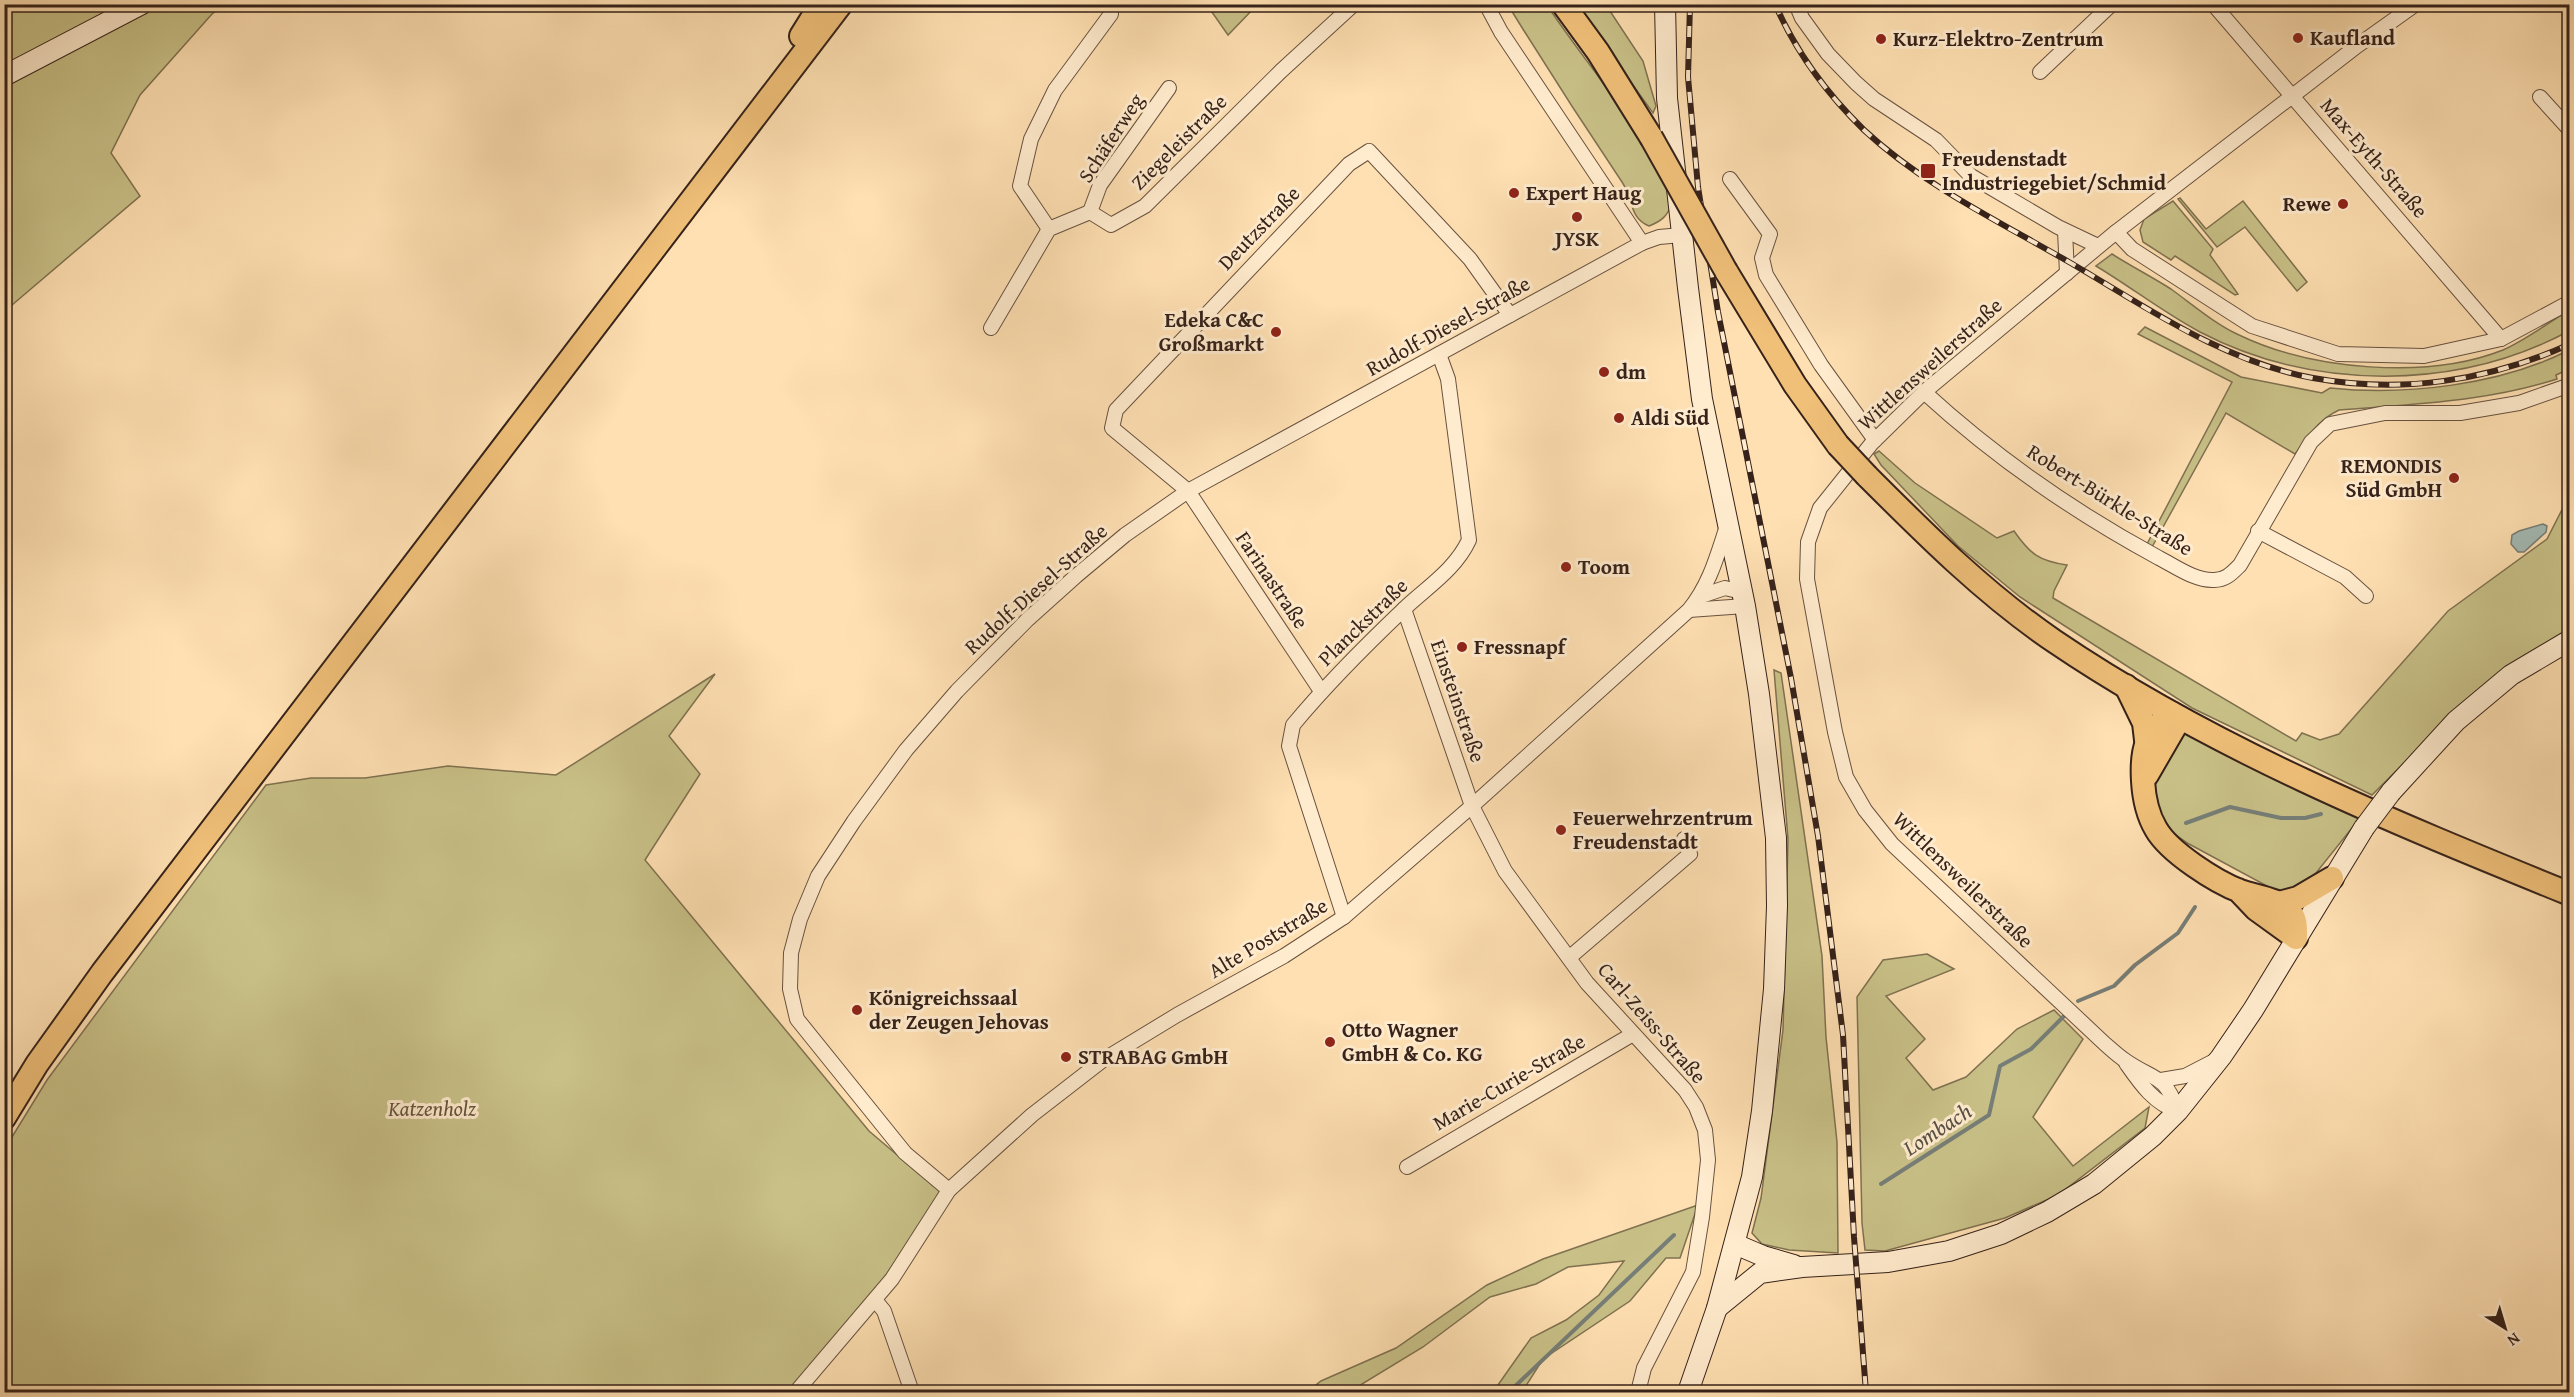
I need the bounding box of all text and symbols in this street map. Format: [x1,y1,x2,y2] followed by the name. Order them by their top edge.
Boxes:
[2310,22,2395,53] place label: Kaufland
[1893,23,2104,54] place label: Kurz-Elektro-Zentrum
[2291,31,2305,45] marker: Kaufland
[1874,32,1888,46] marker: Kurz-Elektro-Zentrum
[1070,86,1151,189] street label: Schäferweg
[1123,86,1234,197] street label: Ziegeleistraße
[2313,91,2436,225] street label: Max-Eyth-Straße
[1942,143,2166,198] place label: Freudenstadt Industriegebiet/Schmid
[1919,162,1937,180] marker: Freudenstadt Industriegebiet/Schmid
[1526,177,1642,208] place label: Expert Haug
[1210,178,1307,277] street label: Deutzstraße
[1507,186,1521,200] marker: Expert Haug
[2283,188,2331,219] place label: Rewe
[2336,197,2350,211] marker: Rewe
[1570,210,1584,224] marker: JYSK
[1552,223,1600,254] place label: JYSK
[1360,268,1536,384] street label: Rudolf-Diesel-Straße
[1850,290,2009,437] street label: Wittlensweilerstraße
[1159,304,1264,359] place label: Edeka C&C Großmarkt
[1269,325,1283,339] marker: Edeka C&C Großmarkt
[1616,356,1646,387] place label: dm
[1597,365,1611,379] marker: dm
[1631,402,1709,433] place label: Aldi Süd
[1612,411,1626,425] marker: Aldi Süd
[2021,436,2199,563] street label: Robert-Bürkle-Straße
[2341,450,2442,505] place label: REMONDIS Süd GmbH
[2447,471,2461,485] marker: REMONDIS Süd GmbH
[957,516,1114,661] street label: Rudolf-Diesel-Straße
[1228,525,1317,635] street label: Farinastraße
[1578,551,1630,582] place label: Toom
[1559,560,1573,574] marker: Toom
[1311,570,1415,673] street label: Planckstraße
[1474,631,1568,662] place label: Fressnapf
[1423,635,1494,766] street label: Einsteinstraße
[1455,640,1469,654] marker: Fressnapf
[1573,802,1753,857] place label: Feuerwehrzentrum Freudenstadt
[1886,804,2041,955] street label: Wittlensweilerstraße
[1554,823,1568,837] marker: Feuerwehrzentrum Freudenstadt
[1202,890,1334,986] street label: Alte Poststraße
[1591,955,1714,1090] street label: Carl-Zeiss-Straße
[869,982,1049,1037] place label: Königreichssaal der Zeugen Jehovas
[850,1003,864,1017] marker: Königreichssaal der Zeugen Jehovas
[1342,1014,1483,1069] place label: Otto Wagner GmbH & Co. KG
[1427,1025,1591,1138] street label: Marie-Curie-Straße
[1323,1035,1337,1049] marker: Otto Wagner GmbH & Co. KG
[1078,1041,1228,1072] place label: STRABAG GmbH
[1059,1050,1073,1064] marker: STRABAG GmbH
[387,1093,476,1124] park label: Katzenholz
[1896,1095,1978,1164] water label: Lombach
[2475,1298,2535,1358] north arrow
[2502,1327,2526,1353] text: N

